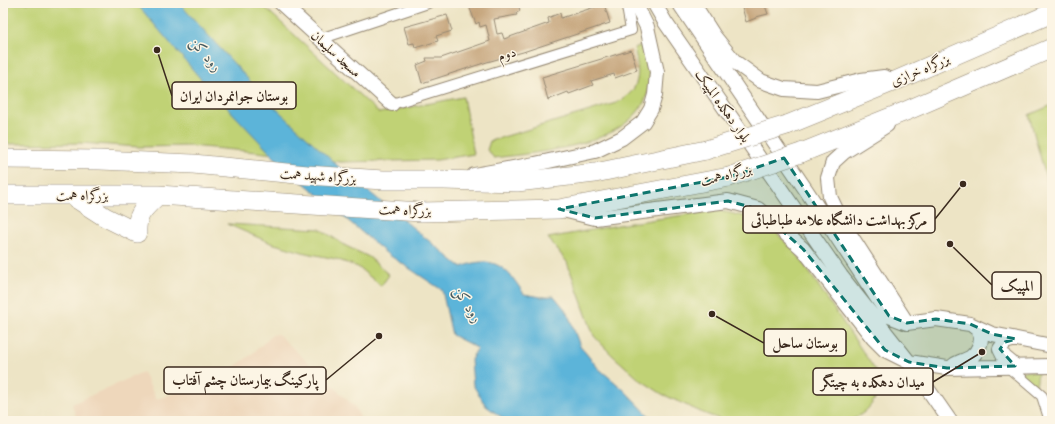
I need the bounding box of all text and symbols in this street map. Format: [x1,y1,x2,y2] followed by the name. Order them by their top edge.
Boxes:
[307,26,365,82] street label: مسجد سلیمان
[185,32,227,76] water label: رود کن
[496,42,519,69] street label: دوم
[888,49,953,91] street label: بزرگراه خرازی
[691,66,755,147] street label: بلوار دهکده المپیک
[172,82,296,109] callout: بوستان جوانمردان ایران
[180,86,288,106] text: بوستان جوانمردان ایران
[698,159,754,191] street label: بزرگراه همت
[279,164,357,188] street label: بزرگراه شهید همت
[56,186,109,205] street label: بزرگراه همت
[378,200,432,220] street label: بزرگراه همت
[743,206,935,233] callout: مرکز بهداشت دانشگاه علامه طباطبائی
[750,210,927,230] text: مرکز بهداشت دانشگاه علامه طباطبائی
[992,272,1041,299] callout: المپیک
[1001,276,1033,296] text: المپیک
[449,282,487,326] water label: رود کن
[764,329,846,356] callout: بوستان ساحل
[772,333,838,354] text: بوستان ساحل
[164,367,326,394] callout: پاركينگ بيمارستان چشم آفتاب
[813,368,933,395] callout: میدان دهکده به چیتگر
[172,370,319,395] text: پاركينگ بيمارستان چشم آفتاب
[819,372,925,392] text: میدان دهکده به چیتگر

